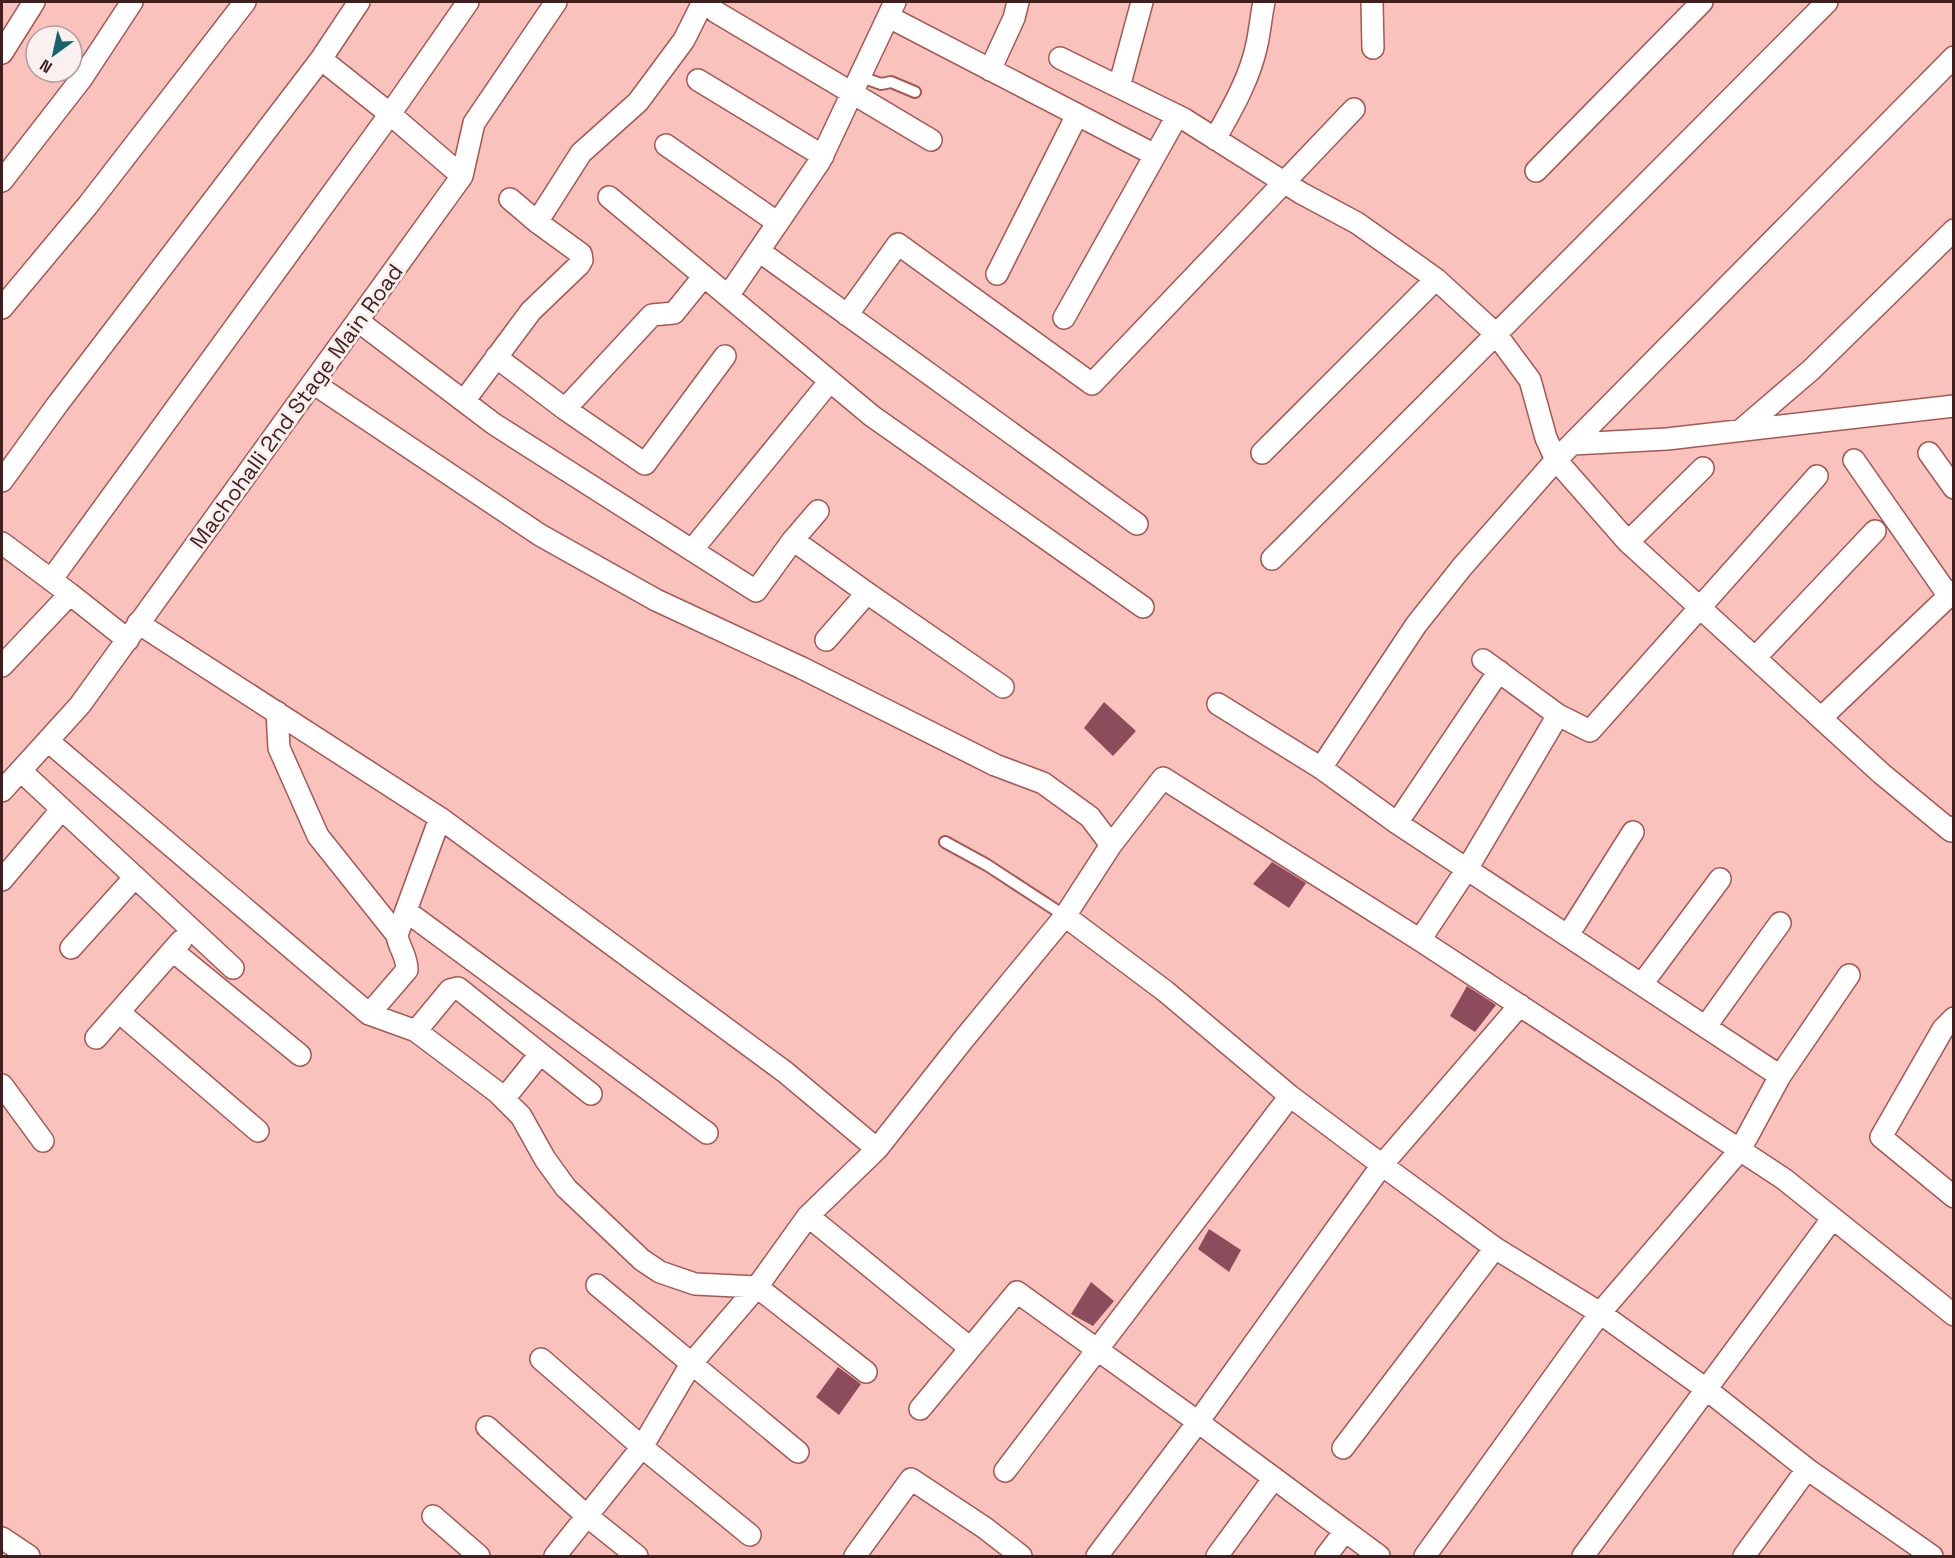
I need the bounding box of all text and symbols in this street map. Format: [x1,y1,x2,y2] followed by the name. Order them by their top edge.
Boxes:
[24,24,84,84] north arrow
[36,54,56,78] text: N
[183,258,409,554] street label: Machohalli 2nd Stage Main Road

